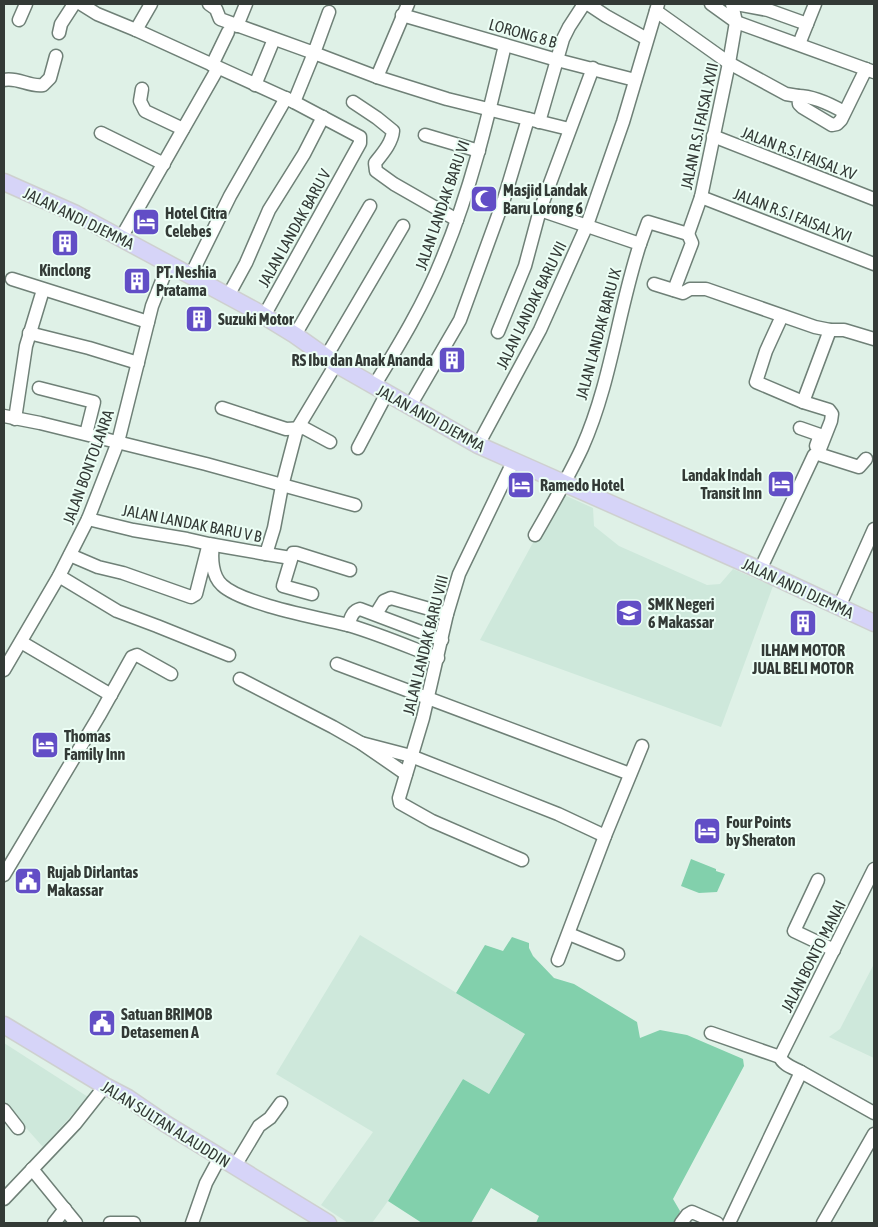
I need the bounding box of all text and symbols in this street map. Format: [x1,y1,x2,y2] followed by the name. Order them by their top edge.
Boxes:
[487,15,559,51] street label: LORONG 8 B
[677,61,721,191] street label: JALAN R.S.I FAISAL XVII
[739,123,859,183] street label: JALAN R.S.I FAISAL XV
[411,138,473,272] street label: JALAN LANDAK BARU VI
[254,166,334,290] street label: JALAN LANDAK BARU V
[503,181,588,217] place label: Masjid Landak Baru Lorong 6
[21,183,137,253] street label: JALAN ANDI DJEMMA
[469,184,499,214] mosque icon: Masjid Landak Baru Lorong 6
[731,184,855,246] street label: JALAN R.S.I FAISAL XVI
[165,204,227,240] place label: Hotel Citra Celebes
[131,207,161,237] hotel icon: Hotel Citra Celebes
[50,228,80,258] building icon: Kinclong
[492,238,570,372] street label: JALAN LANDAK BARU VII
[39,261,91,279] place label: Kinclong
[156,263,216,299] place label: PT. Neshia Pratama
[122,266,152,296] building icon: PT. Neshia Pratama
[572,266,624,402] street label: JALAN LANDAK BARU IX
[184,304,214,334] building icon: Suzuki Motor
[218,310,294,328] place label: Suzuki Motor
[437,345,467,375] building icon: RS Ibu dan Anak Ananda
[291,351,433,369] place label: RS Ibu dan Anak Ananda
[374,381,488,455] street label: JALAN ANDI DJEMMA
[59,407,117,527] street label: JALAN BONTOLANRA
[682,466,762,502] place label: Landak Indah Transit Inn
[766,469,796,499] hotel icon: Landak Indah Transit Inn
[506,470,536,500] hotel icon: Ramedo Hotel
[540,476,625,494] place label: Ramedo Hotel
[121,501,264,545] street label: JALAN LANDAK BARU V B
[739,554,857,622] street label: JALAN ANDI DJEMMA
[399,573,451,717] street label: JALAN LANDAK BARU VIII
[648,595,715,631] place label: SMK Negeri 6 Makassar
[614,598,644,628] school or university icon: SMK Negeri 6 Makassar
[788,608,818,638] building icon: ILHAM MOTOR JUAL BELI MOTOR
[751,641,854,677] place label: ILHAM MOTOR JUAL BELI MOTOR
[64,727,125,763] place label: Thomas Family Inn
[30,730,60,760] hotel icon: Thomas Family Inn
[726,813,796,849] place label: Four Points by Sheraton
[692,816,722,846] hotel icon: Four Points by Sheraton
[47,863,138,899] place label: Rujab Dirlantas Makassar
[13,866,43,896] public building icon: Rujab Dirlantas Makassar
[777,897,849,1015] street label: JALAN BONTO MANAI
[121,1005,213,1041] place label: Satuan BRIMOB Detasemen A
[87,1008,117,1038] public building icon: Satuan BRIMOB Detasemen A
[98,1077,234,1171] street label: JALAN SULTAN ALAUDDIN

